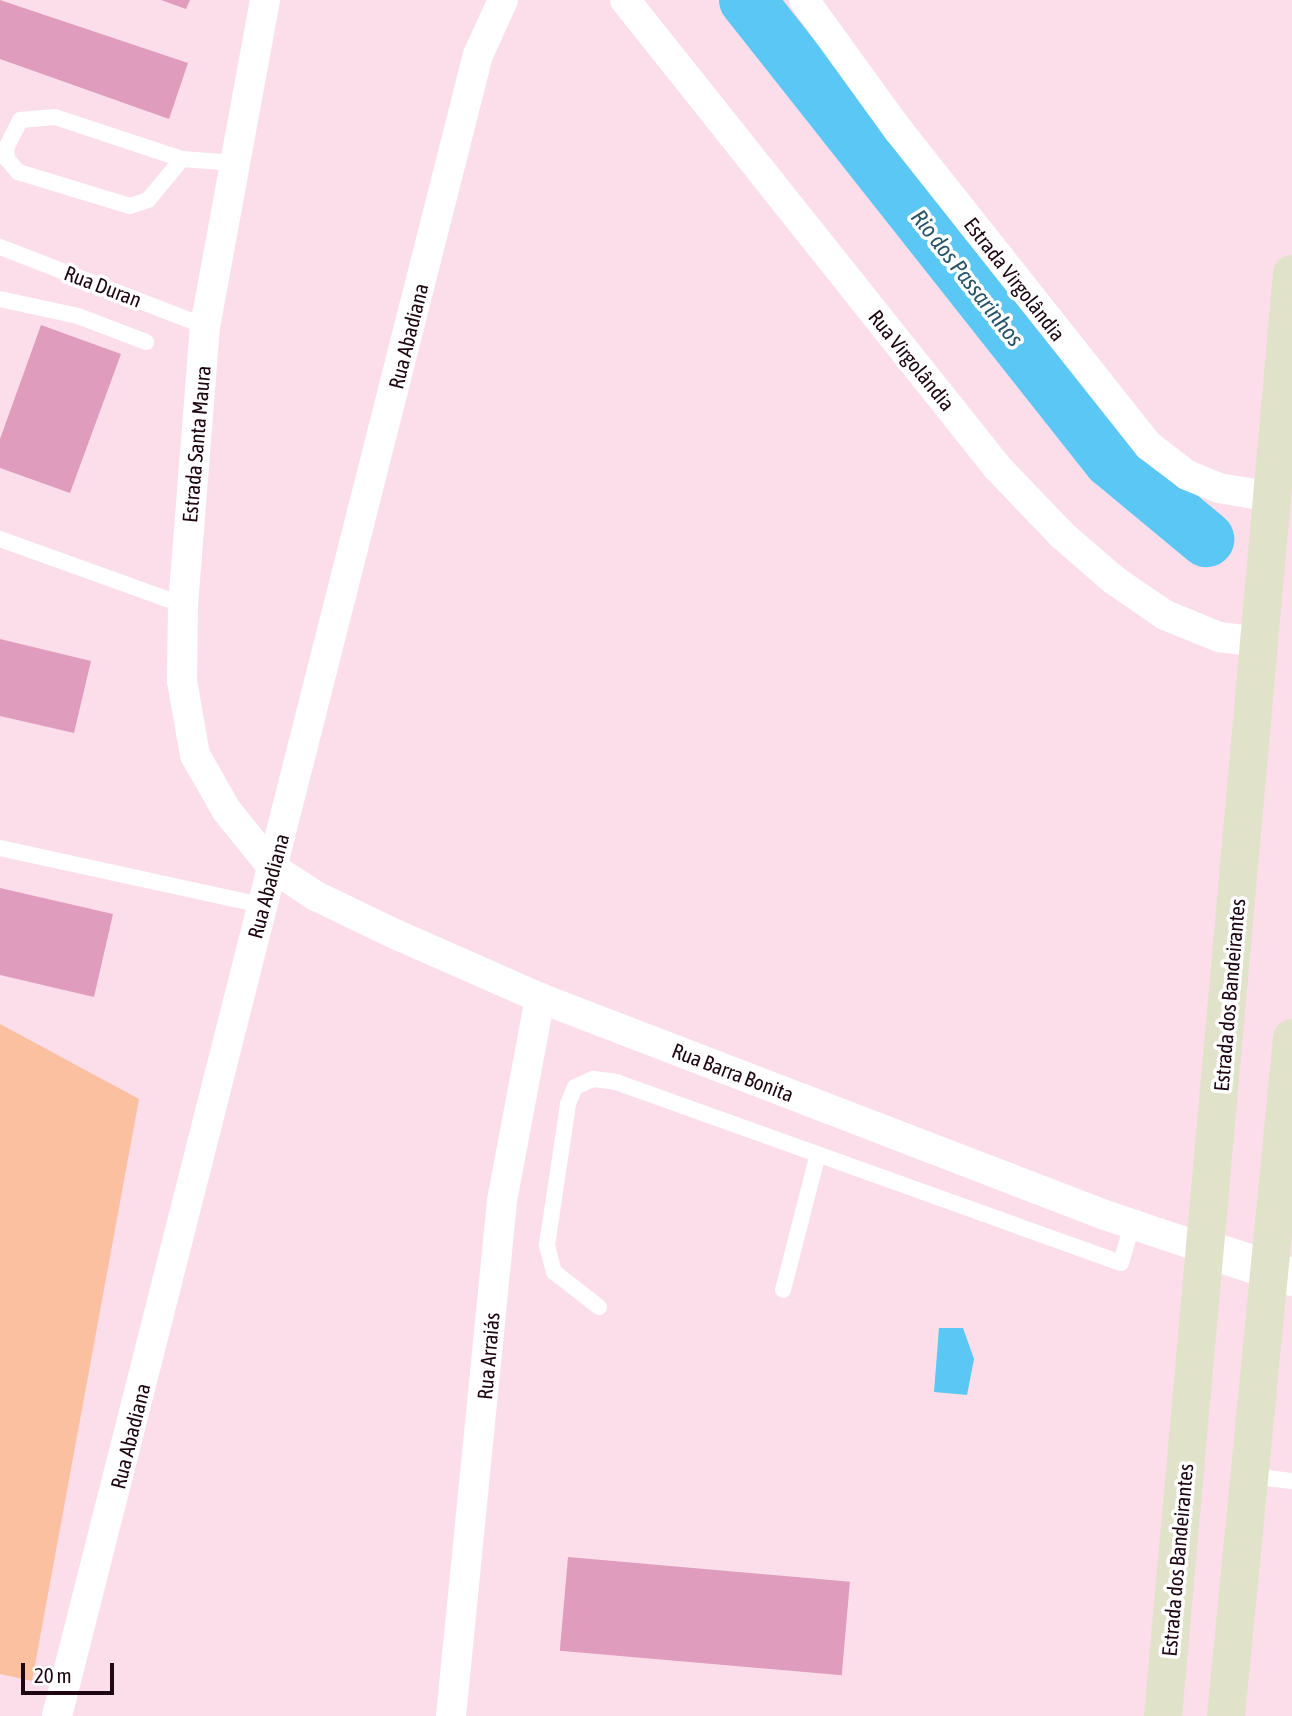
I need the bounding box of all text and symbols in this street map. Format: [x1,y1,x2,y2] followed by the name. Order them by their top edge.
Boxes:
[905,204,1029,352] water label: Rio dos Passarinhos
[959,212,1071,346] street label: Estrada Virgolândia
[61,260,145,312] street label: Rua Duran
[383,281,433,391] street label: Rua Abadiana
[864,304,960,416] street label: Rua Virgolândia
[177,364,215,524] street label: Estrada Santa Maura
[242,831,294,941] street label: Rua Abadiana
[1208,898,1250,1092] street label: Estrada dos Bandeirantes
[669,1037,797,1107] street label: Rua Barra Bonita
[472,1311,504,1401] street label: Rua Arraiás
[105,1381,155,1491] street label: Rua Abadiana
[1156,1463,1198,1657] street label: Estrada dos Bandeirantes
[24,1650,117,1694] scale bar
[34,1663,72,1687] text: 20 m

